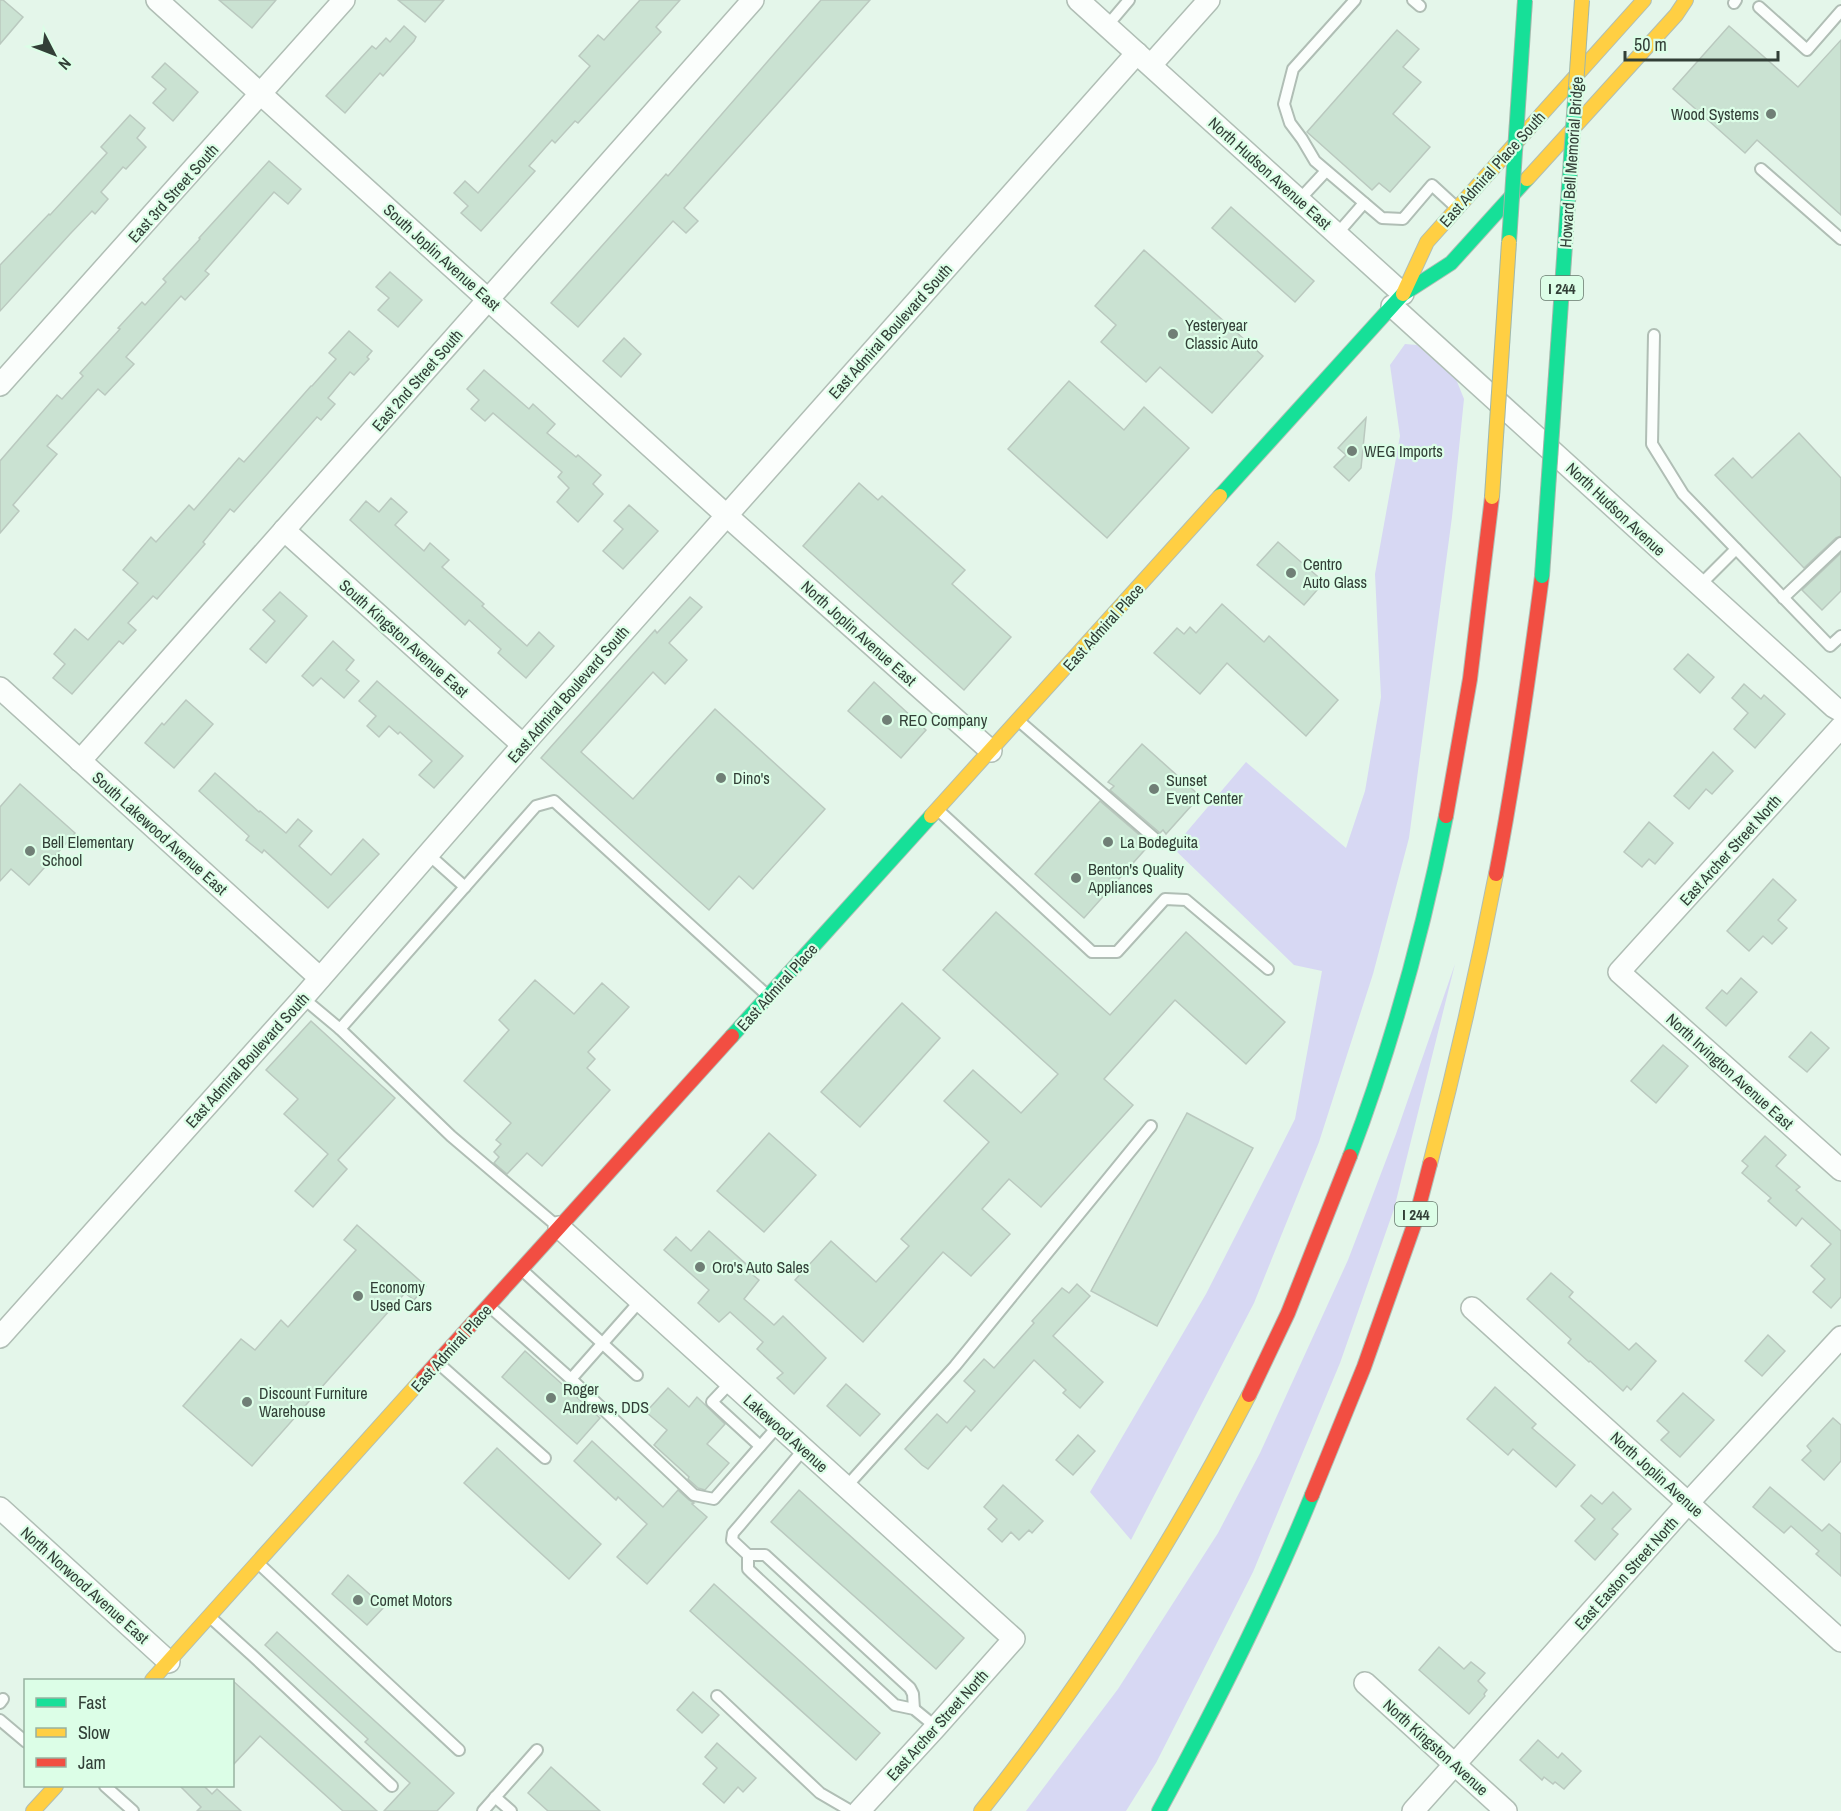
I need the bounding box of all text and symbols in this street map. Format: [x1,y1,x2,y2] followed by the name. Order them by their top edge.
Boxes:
[24,24,84,84] north arrow
[1625,24,1778,62] scale bar
[1634,32,1667,57] text: 50 m
[54,53,76,75] text: N
[1554,76,1588,248] street label: Howard Bell Memorial Bridge
[1671,103,1759,125] place label: Wood Systems
[1434,106,1550,232] street label: East Admiral Place South
[1764,107,1778,121] marker: Wood Systems
[1204,112,1336,234] street label: North Hudson Avenue East
[123,139,223,247] street label: East 3rd Street South
[379,199,505,316] street label: South Joplin Avenue East
[823,259,957,403] street label: East Admiral Boulevard South
[1541,276,1583,300] road number: I 244
[1185,314,1258,354] place label: Yesteryear Classic Auto
[367,324,467,436] street label: East 2nd Street South
[1166,327,1180,341] marker: Yesteryear Classic Auto
[1364,440,1443,462] place label: WEG Imports
[1345,444,1359,458] marker: WEG Imports
[1562,457,1670,561] street label: North Hudson Avenue
[1302,553,1367,593] place label: Centro Auto Glass
[1284,566,1298,580] marker: Centro Auto Glass
[335,574,474,702] street label: South Kingston Avenue East
[797,575,922,691] street label: North Joplin Avenue East
[1058,578,1148,676] street label: East Admiral Place
[502,621,634,767] street label: East Admiral Boulevard South
[899,709,988,731] place label: REO Company
[880,713,894,727] marker: REO Company
[88,766,233,900] street label: South Lakewood Avenue East
[733,767,770,789] place label: Dino's
[1166,769,1243,809] place label: Sunset Event Center
[714,771,728,785] marker: Dino's
[1147,782,1161,796] marker: Sunset Event Center
[1674,790,1786,910] street label: East Archer Street North
[42,831,134,871] place label: Bell Elementary School
[1120,831,1199,853] place label: La Bodeguita
[1101,835,1115,849] marker: La Bodeguita
[23,844,37,858] marker: Bell Elementary School
[1087,858,1184,898] place label: Benton's Quality Appliances
[1069,871,1083,885] marker: Benton's Quality Appliances
[732,938,822,1036] street label: East Admiral Place
[180,988,314,1132] street label: East Admiral Boulevard South
[1662,1008,1799,1134] street label: North Irvington Avenue East
[1395,1202,1437,1226] road number: I 244
[712,1256,809,1278] place label: Oro's Auto Sales
[693,1260,707,1274] marker: Oro's Auto Sales
[370,1276,432,1316] place label: Economy Used Cars
[351,1289,365,1303] marker: Economy Used Cars
[406,1299,496,1397] street label: East Admiral Place
[562,1378,649,1418] place label: Roger Andrews, DDS
[259,1382,368,1422] place label: Discount Furniture Warehouse
[739,1389,833,1477] street label: Lakewood Avenue
[544,1391,558,1405] marker: Roger Andrews, DDS
[240,1395,254,1409] marker: Discount Furniture Warehouse
[1606,1426,1708,1522] street label: North Joplin Avenue
[1569,1512,1683,1634] street label: East Easton Street North
[16,1522,154,1649] street label: North Norwood Avenue East
[370,1589,452,1611] place label: Comet Motors
[351,1593,365,1607] marker: Comet Motors
[881,1665,993,1785] street label: East Archer Street North
[24,1679,234,1787] legend
[78,1690,106,1715] text: Fast
[1379,1694,1493,1800] street label: North Kingston Avenue
[78,1720,110,1745] text: Slow
[78,1750,106,1775] text: Jam

